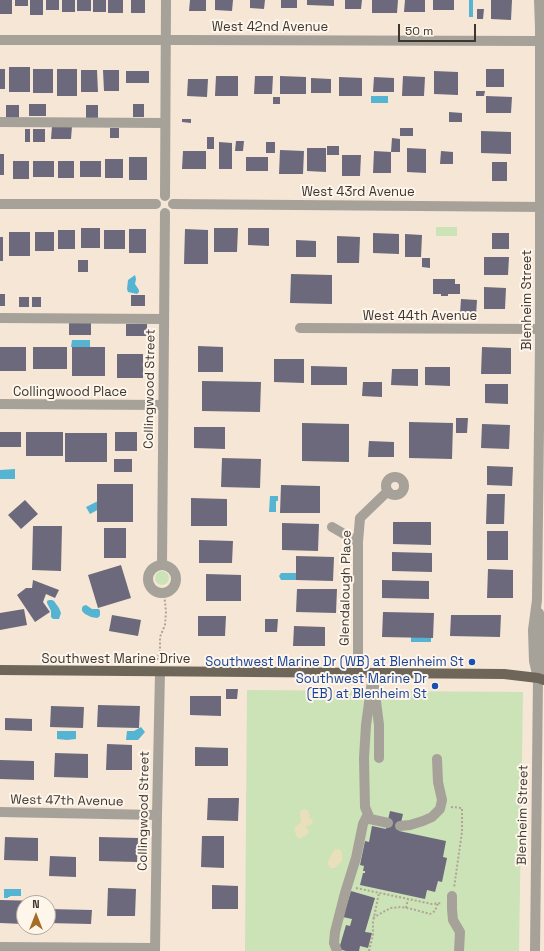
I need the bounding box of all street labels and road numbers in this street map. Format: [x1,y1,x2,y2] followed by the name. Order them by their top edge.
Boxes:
[212,19,328,35] street label: West 42nd Avenue
[301,184,415,200] street label: West 43rd Avenue
[519,250,535,350] street label: Blenheim Street
[363,308,477,324] street label: West 44th Avenue
[141,329,159,449] street label: Collingwood Street
[13,384,127,400] street label: Collingwood Place
[337,530,355,646] street label: Glendalough Place
[42,651,190,667] street label: Southwest Marine Drive
[135,751,153,871] street label: Collingwood Street
[514,765,532,865] street label: Blenheim Street
[10,792,124,810] street label: West 47th Avenue

